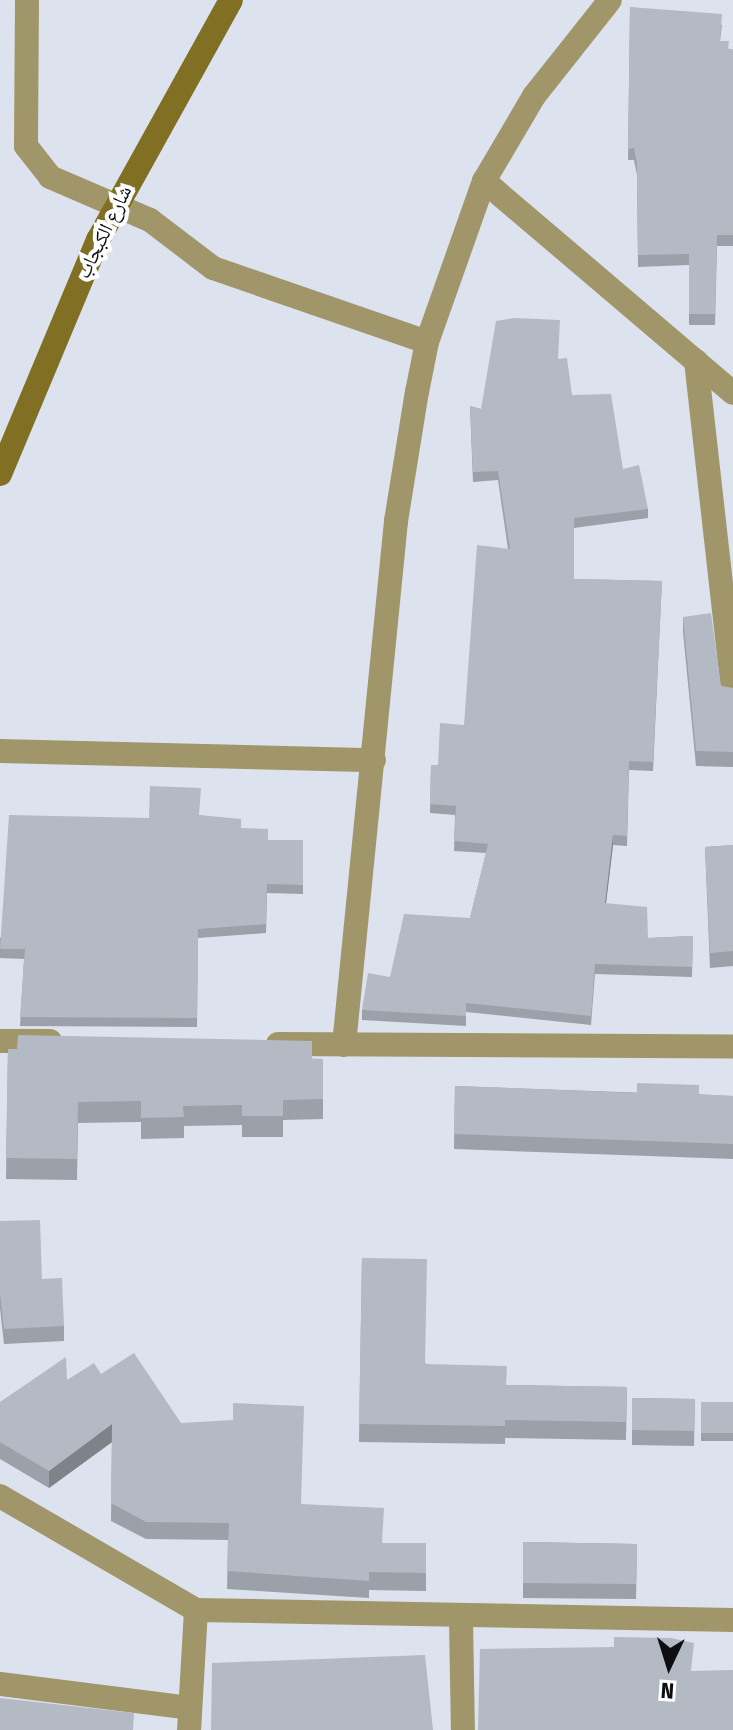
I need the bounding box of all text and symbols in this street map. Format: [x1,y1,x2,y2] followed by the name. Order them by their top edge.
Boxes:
[71,182,137,282] street label: شارع الكبجاب
[629,1626,709,1706] north arrow
[660,1677,675,1704] text: N

